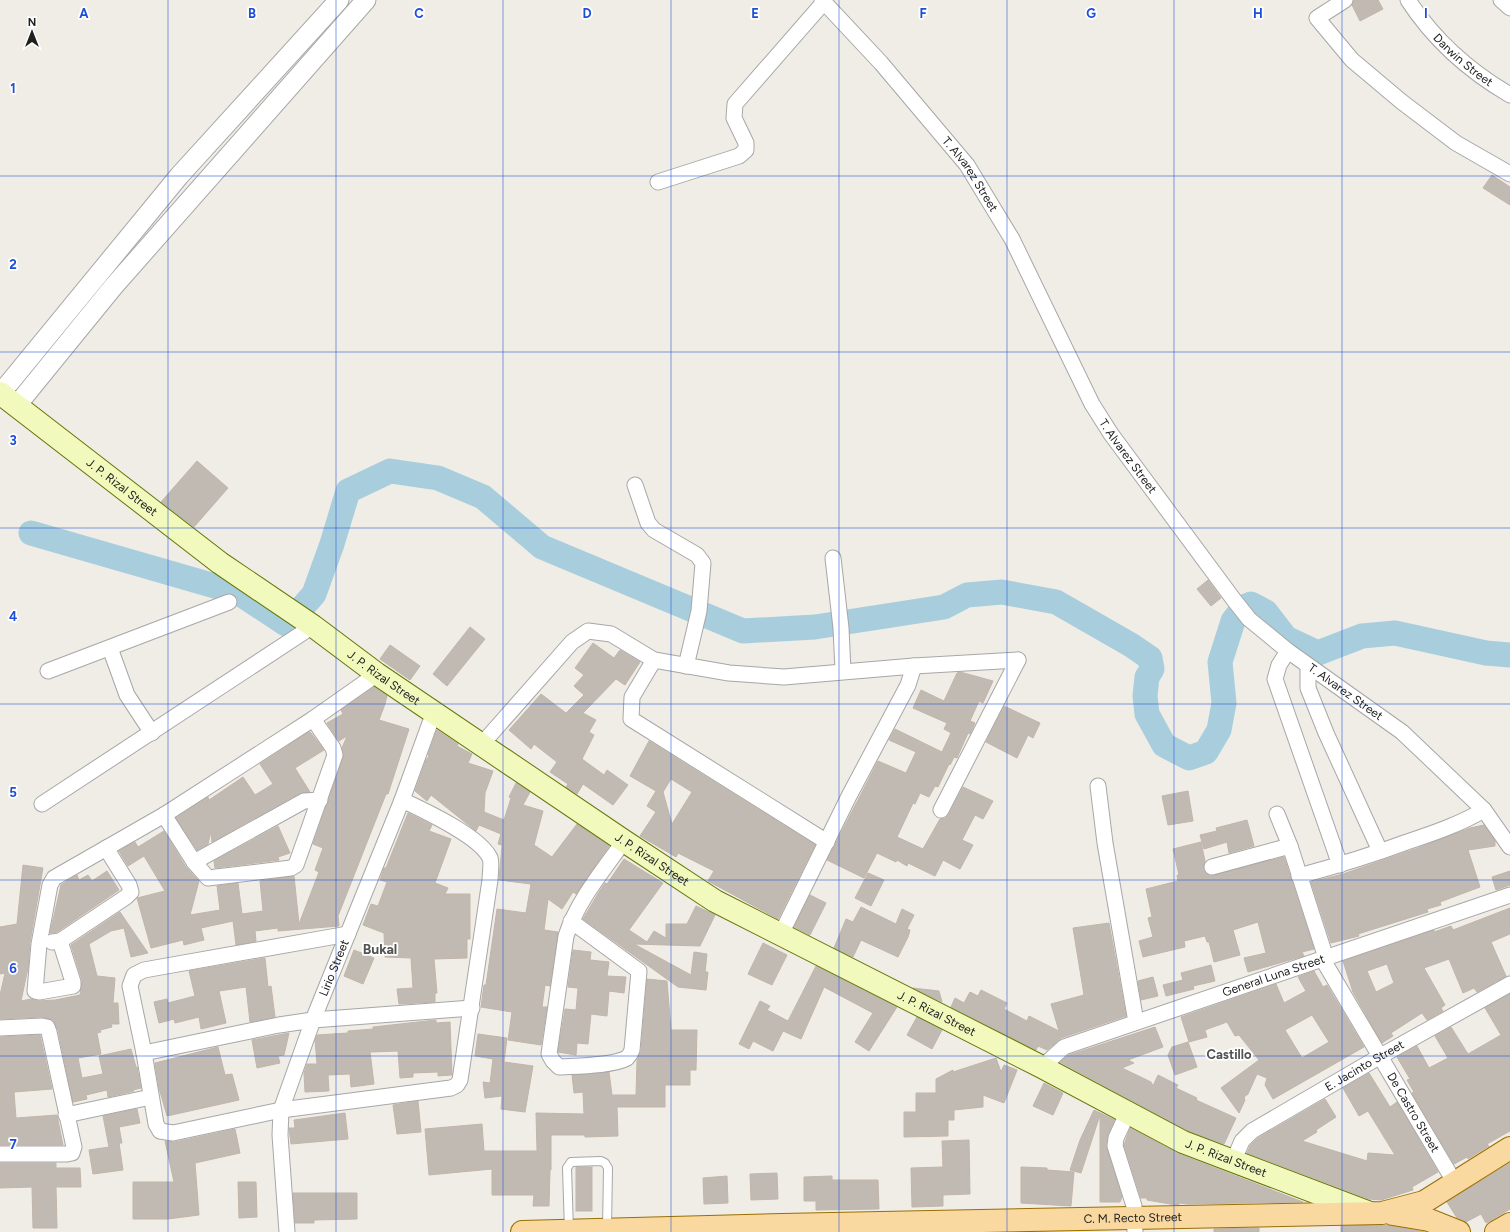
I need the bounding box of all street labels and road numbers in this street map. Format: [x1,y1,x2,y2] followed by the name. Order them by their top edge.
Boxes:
[1430,31,1496,90] street label: Darwin Street
[939,134,1001,215] street label: T. Alvarez Street
[1096,416,1160,496] street label: T. Alvarez Street
[84,455,160,519] street label: J. P. Rizal Street
[345,647,423,708] street label: J. P. Rizal Street
[1305,661,1386,723] street label: T. Alvarez Street
[612,830,692,889] street label: J. P. Rizal Street
[316,937,352,998] street label: Lirio Street
[1220,952,1327,1000] street label: General Luna Street
[895,988,978,1039] street label: J. P. Rizal Street
[1322,1037,1407,1094] street label: E. Jacinto Street
[1384,1070,1442,1155] street label: De Castro Street
[1184,1137,1269,1180] street label: J. P. Rizal Street
[1083,1210,1183,1226] street label: C. M. Recto Street

